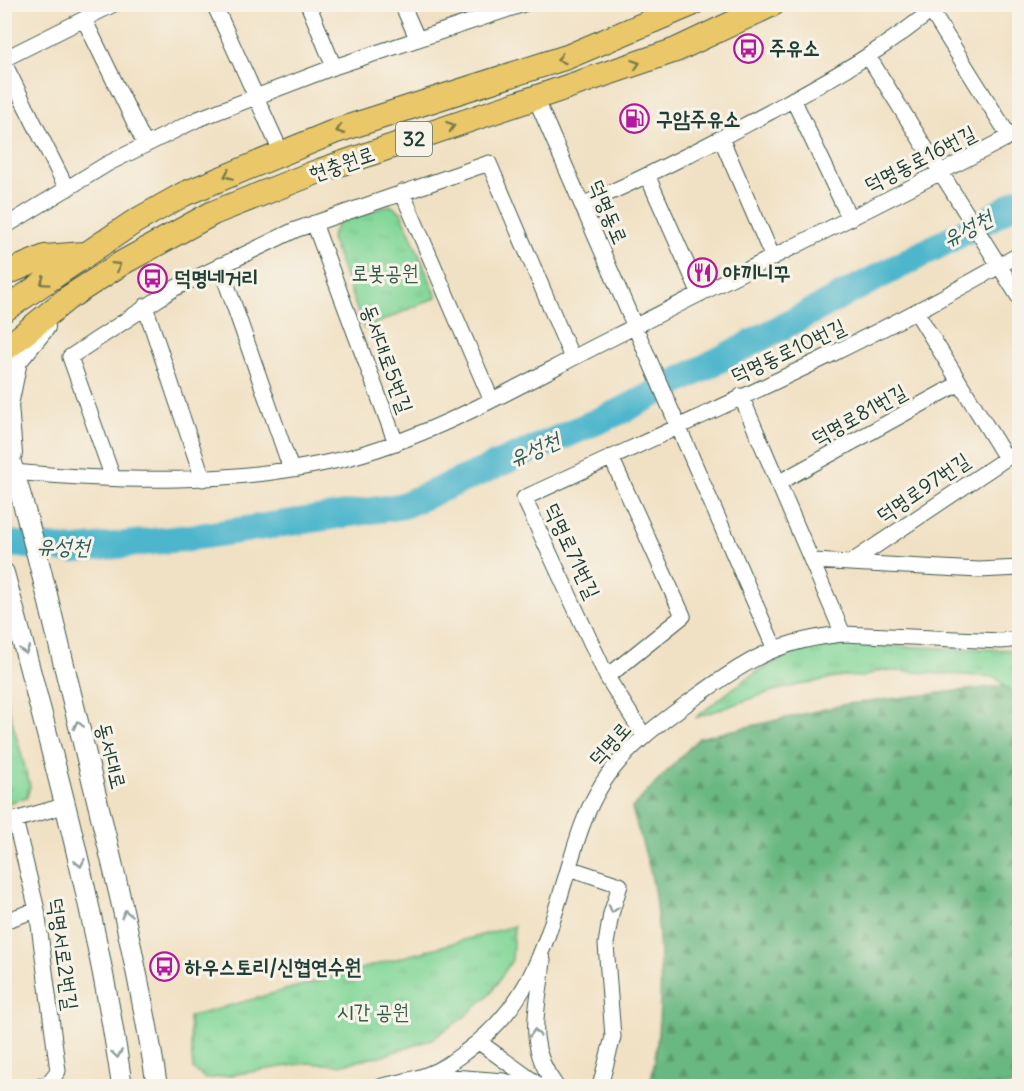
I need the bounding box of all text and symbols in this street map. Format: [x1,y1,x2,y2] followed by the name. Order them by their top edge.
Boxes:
[732,32,764,64] bus stop icon: 주유소
[769,34,820,61] place label: 주유소
[556,52,567,64] one-way arrow
[630,59,640,72] one-way arrow
[619,103,651,135] fuel station icon: 구암주유소
[656,105,741,132] place label: 구암주유소
[859,119,980,198] street label: 덕명동로16번길
[445,121,456,134] one-way arrow
[335,122,346,135] one-way arrow
[396,122,432,156] road number: 32
[305,140,378,187] street label: 현충원로
[223,168,234,180] one-way arrow
[583,175,634,248] street label: 덕명동로
[937,202,999,253] water label: 유성천
[686,257,718,289] restaurant icon: 야끼니꾸
[351,259,419,286] park label: 로봇공원
[723,259,791,286] place label: 야끼니꾸
[111,262,121,274] one-way arrow
[137,262,169,294] bus stop icon: 덕명네거리
[174,264,259,291] place label: 덕명네거리
[40,275,51,286] one-way arrow
[355,301,420,417] street label: 동서대로5번길
[726,312,850,389] street label: 덕명동로10번길
[806,377,911,452] street label: 덕명로81번길
[504,424,566,473] water label: 유성천
[871,446,975,529] street label: 덕명로97번길
[538,498,607,603] street label: 덕명로71번길
[36,532,92,561] water label: 유성천
[18,644,30,655] one-way arrow
[583,716,637,772] street label: 덕명로
[73,720,86,730] one-way arrow
[90,720,133,792] street label: 동서대로
[72,857,85,867] one-way arrow
[42,896,85,1012] street label: 덕명서로2번길
[608,903,620,914] one-way arrow
[120,909,133,919] one-way arrow
[148,951,180,983] bus stop icon: 하우스토리/신협연수원
[184,953,362,980] place label: 하우스토리/신협연수원
[337,998,409,1025] park label: 시간 공원
[528,1029,541,1038] one-way arrow
[110,1049,122,1059] one-way arrow

